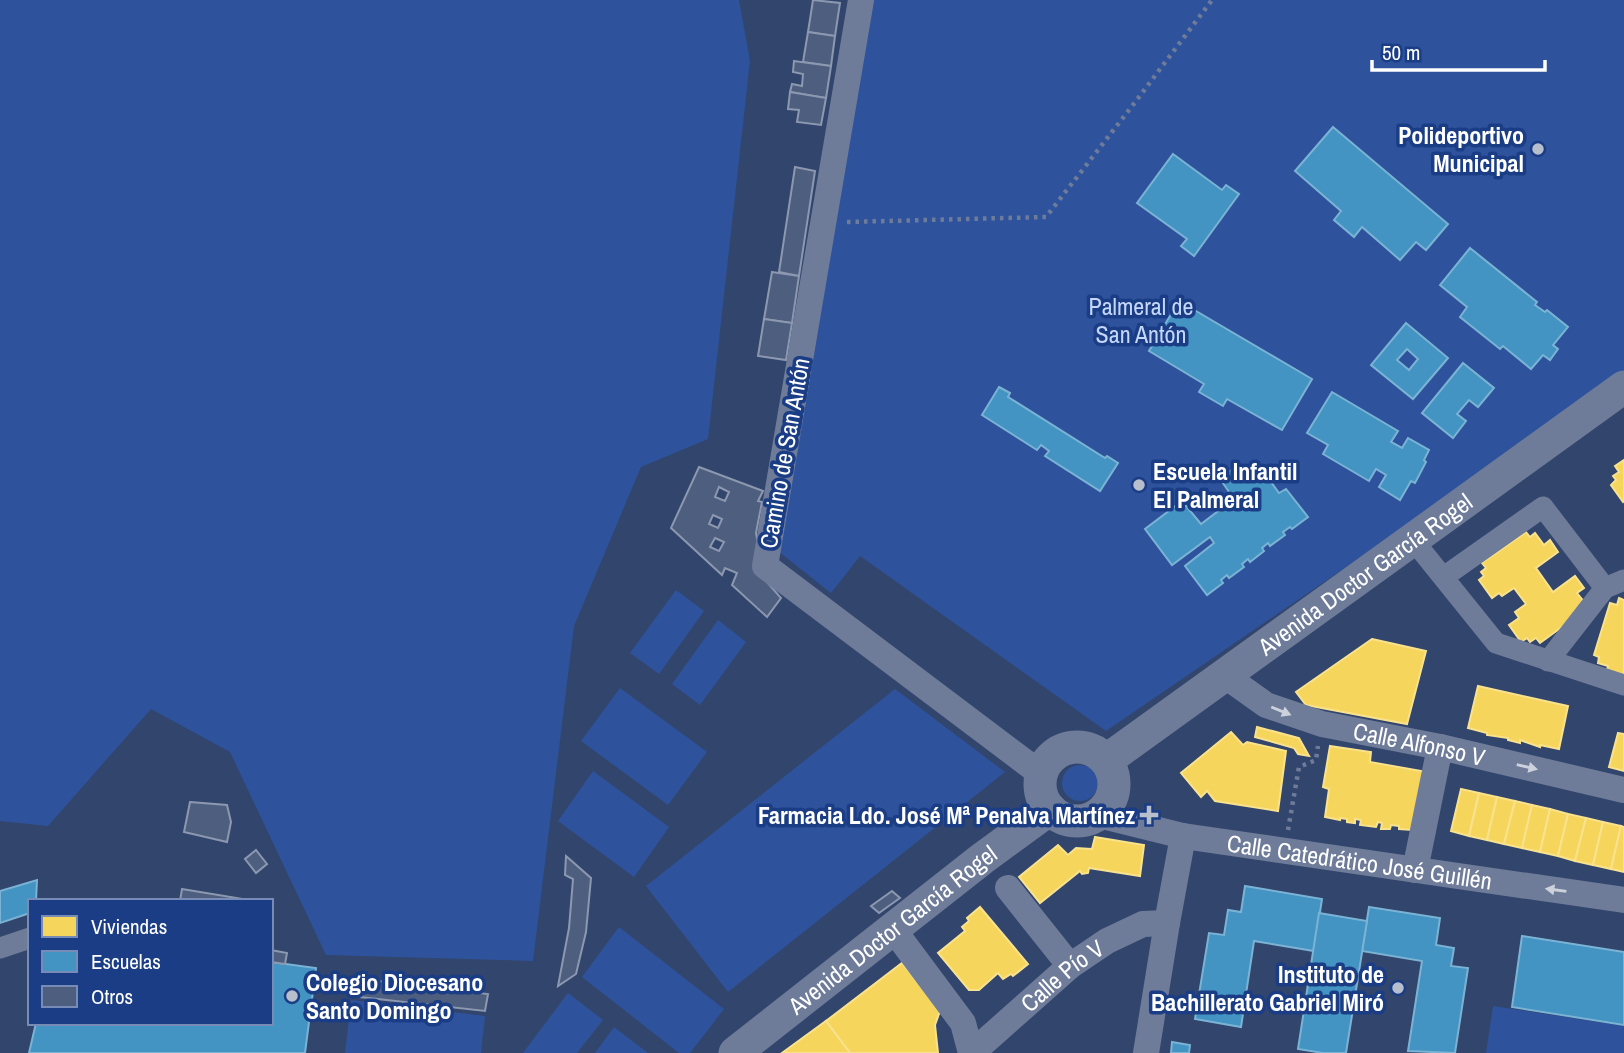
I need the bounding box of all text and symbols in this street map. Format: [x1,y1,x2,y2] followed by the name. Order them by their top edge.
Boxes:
[1372,28,1545,72] scale bar
[1382,38,1420,67] text: 50 m
[1398,119,1524,179] place label: Polideportivo Municipal
[1530,141,1546,157] marker: Polideportivo Municipal
[1089,290,1194,350] park label: Palmeral de San Antón
[752,355,816,551] street label: Camino de San Antón
[1153,455,1297,515] place label: Escuela Infantil El Palmeral
[1131,477,1147,493] marker: Escuela Infantil El Palmeral
[1251,486,1478,663] street label: Avenida Doctor García Rogel
[1271,705,1292,716] one-way arrow
[1351,715,1488,773] street label: Calle Alfonso V
[1516,762,1538,773] one-way arrow
[758,799,1135,831] place label: Farmacia Ldo. José Mª Penalva Martínez
[1141,807,1157,823] marker: Farmacia Ldo. José Mª Penalva Martínez
[1225,827,1494,897] street label: Calle Catedrático José Guillén
[781,837,1003,1022] street label: Avenida Doctor García Rogel
[1545,885,1567,896] one-way arrow
[28,899,273,1025] legend
[91,912,167,941] text: Viviendas
[1014,932,1110,1019] street label: Calle Pío V
[91,947,161,976] text: Escuelas
[1151,958,1384,1018] place label: Instituto de Bachillerato Gabriel Miró
[306,966,483,1026] place label: Colegio Diocesano Santo Domingo
[1390,980,1406,996] marker: Instituto de Bachillerato Gabriel Miró
[91,982,133,1011] text: Otros
[284,988,300,1004] marker: Colegio Diocesano Santo Domingo

